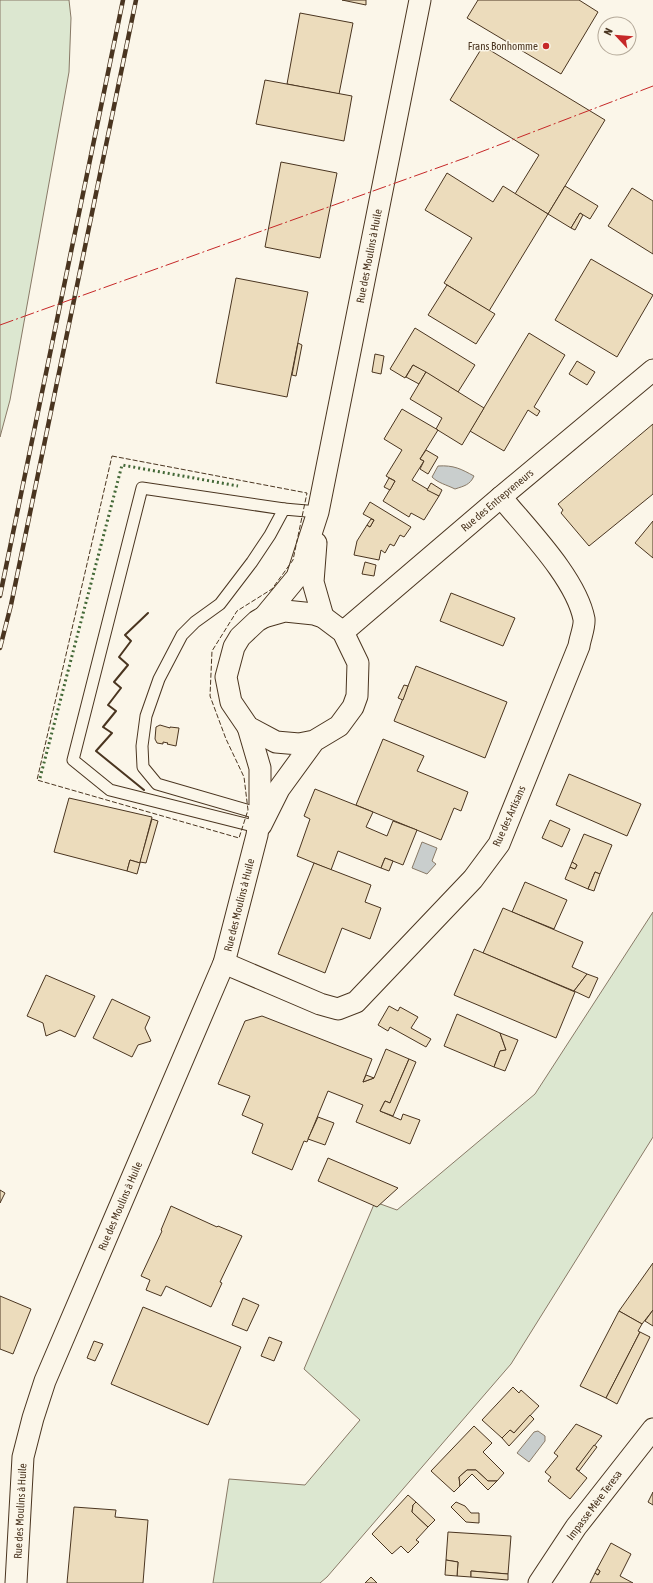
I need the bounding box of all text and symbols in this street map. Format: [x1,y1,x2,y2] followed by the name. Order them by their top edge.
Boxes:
[597,16,637,56] north arrow
[601,26,615,37] text: N
[468,40,538,52] place label: Frans Bonhomme
[541,41,551,51] marker: Frans Bonhomme
[354,208,384,304] street label: Rue des Moulins à Huile
[458,466,536,534] street label: Rue des Entrepreneurs
[490,784,528,848] street label: Rue des Artisans
[222,857,256,953] street label: Rue des Moulins à Huile
[96,1160,144,1252] street label: Rue des Moulins à Huile
[12,1463,28,1559] street label: Rue des Moulins à Huile
[564,1468,624,1542] street label: Impasse Mère Teresa

